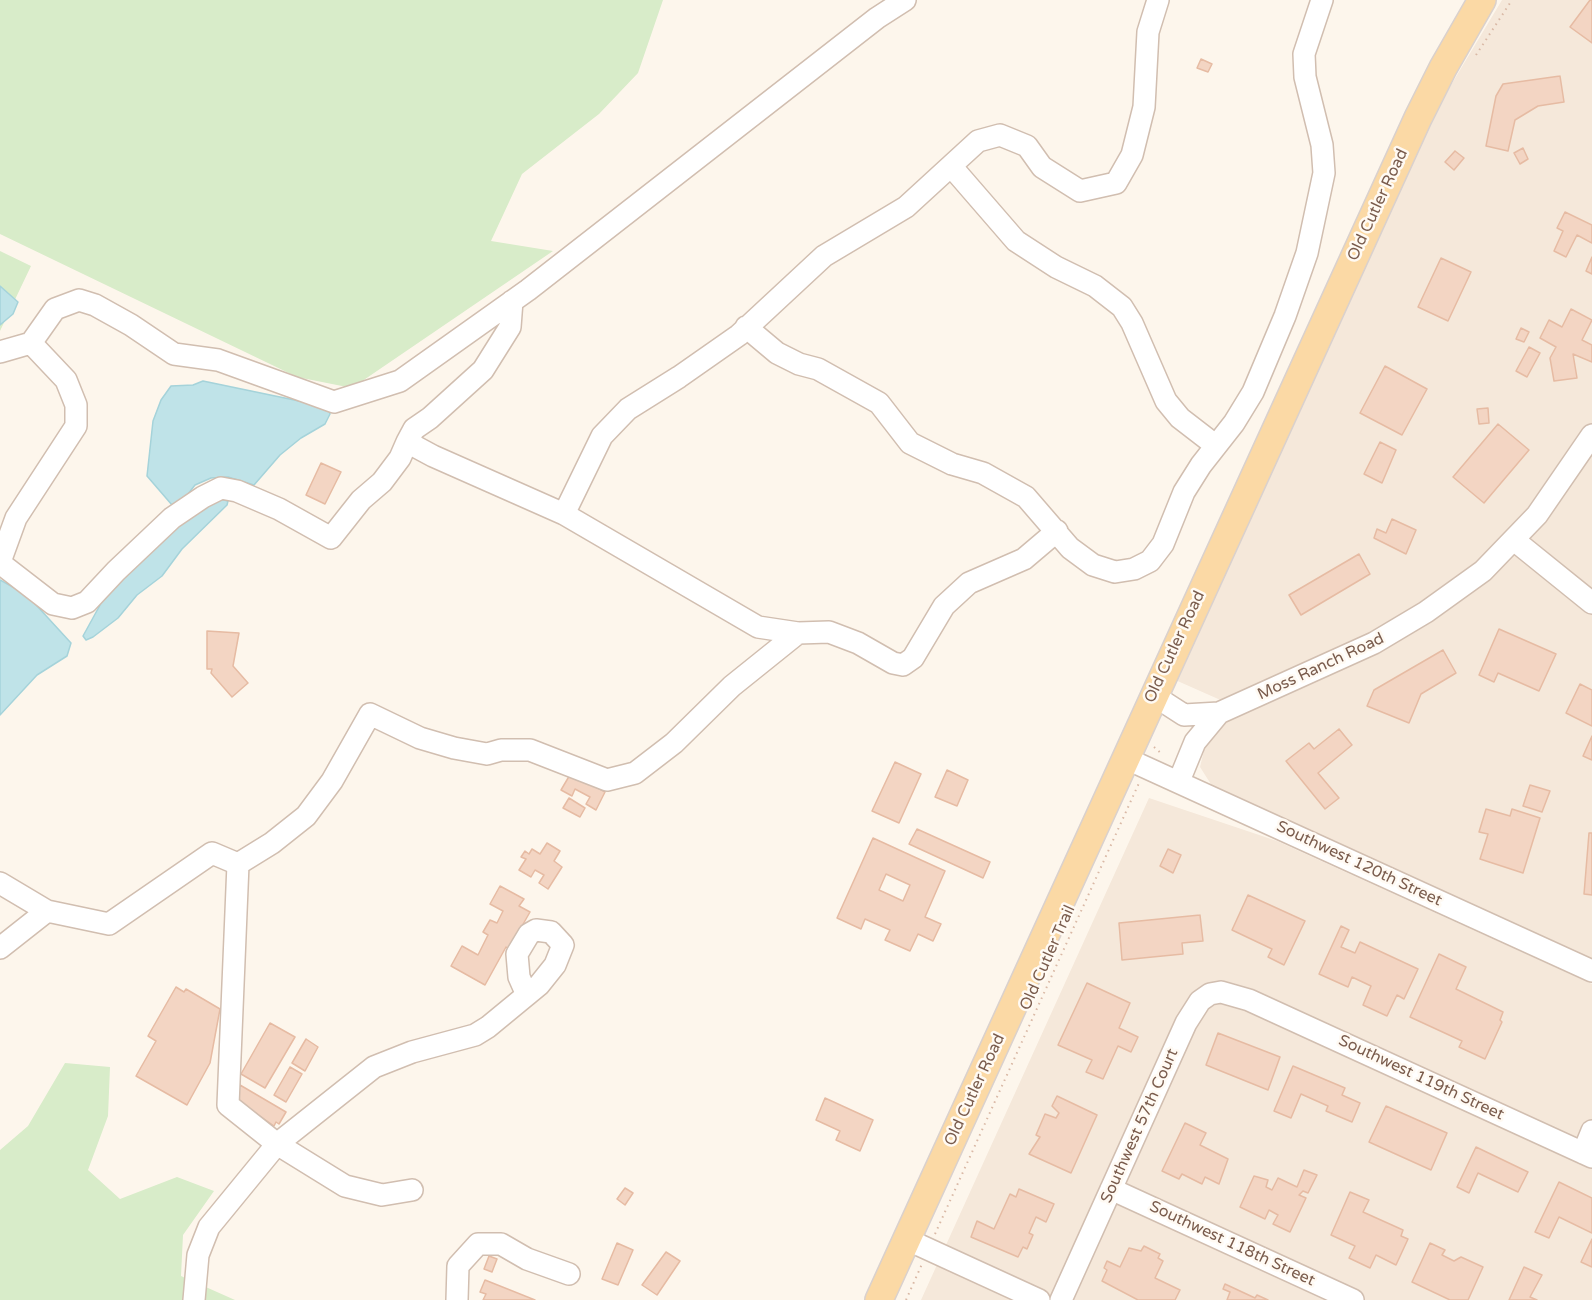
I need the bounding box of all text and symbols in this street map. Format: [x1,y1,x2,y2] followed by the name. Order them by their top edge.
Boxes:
[1344,146,1412,264] street label: Old Cutler Road
[1141,588,1209,706] street label: Old Cutler Road
[1255,629,1387,705] street label: Moss Ranch Road
[1273,817,1445,911] street label: Southwest 120th Street
[1016,902,1080,1014] street label: Old Cutler Trail
[941,1031,1009,1149] street label: Old Cutler Road
[1335,1031,1507,1125] street label: Southwest 119th Street
[1097,1046,1183,1206] street label: Southwest 57th Court
[1146,1197,1318,1291] street label: Southwest 118th Street

